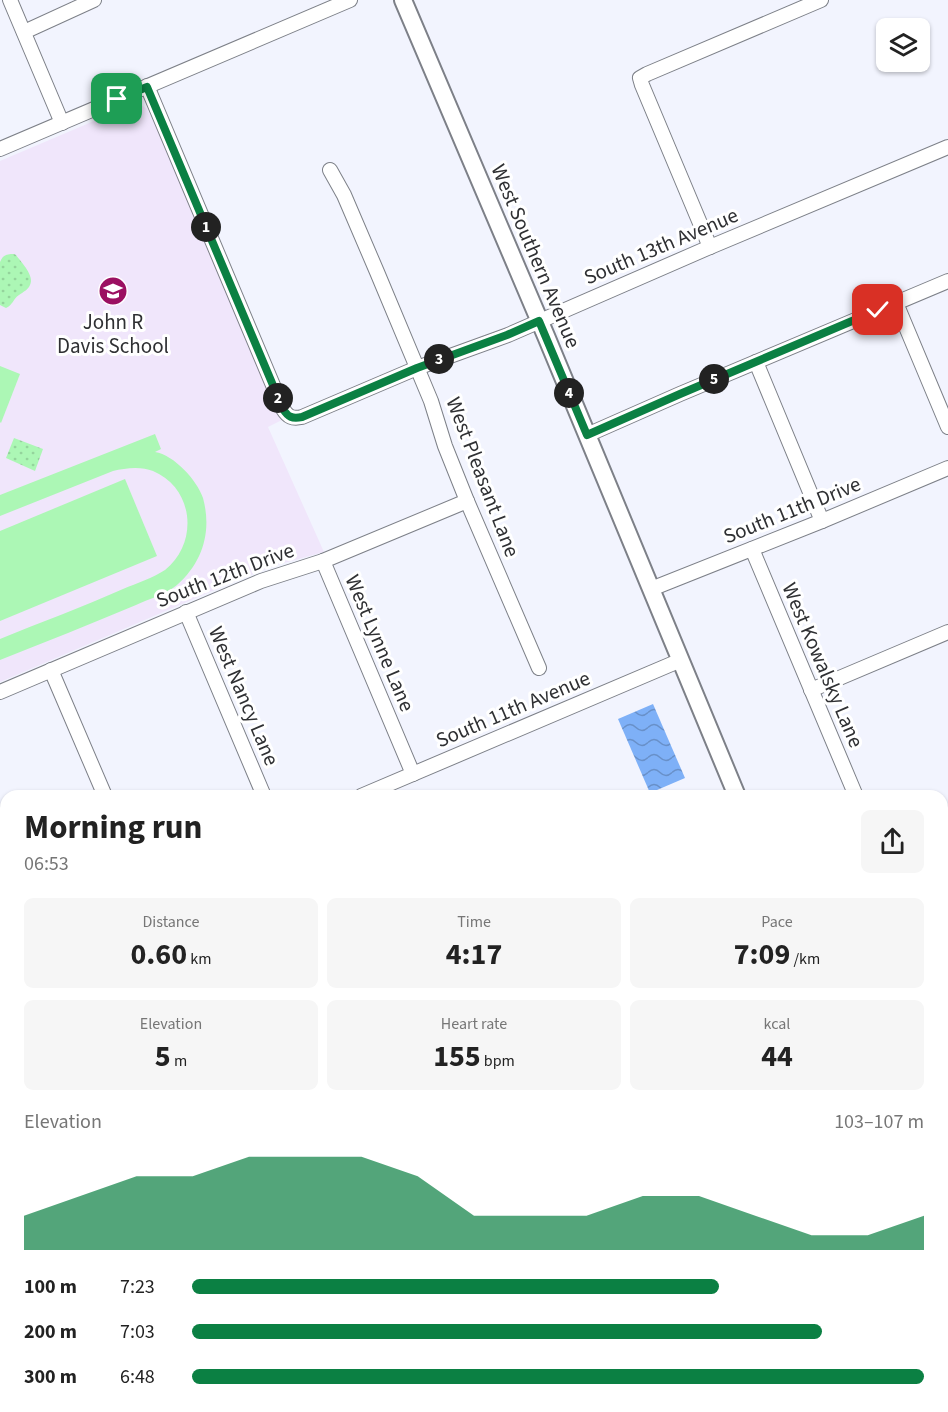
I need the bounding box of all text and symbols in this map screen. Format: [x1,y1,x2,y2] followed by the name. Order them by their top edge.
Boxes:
[876,18,930,72] map controls
[876,18,930,72] button: layers
[91,73,142,124] pin
[100,82,133,115] icon: arrive
[484,159,588,353] street label: West Southern Avenue
[579,200,743,292] street label: South 13th Avenue
[191,212,221,242] pin: 1
[202,216,210,238] text: 1
[97,275,129,307] school or university icon: John R Davis School
[852,284,903,335] pin
[861,293,894,326] icon: check
[57,307,169,361] place label: John R Davis School
[424,344,454,374] pin: 3
[435,348,443,370] text: 3
[699,364,729,394] pin: 5
[710,368,718,390] text: 5
[554,378,584,408] pin: 4
[565,382,573,404] text: 4
[263,383,293,413] pin: 2
[274,387,282,409] text: 2
[439,393,527,561] street label: West Pleasant Lane
[719,469,865,551] street label: South 11th Drive
[152,535,298,615] street label: South 12th Drive
[338,570,422,716] street label: West Lynne Lane
[775,578,871,752] street label: West Kowalsky Lane
[201,622,287,770] street label: West Nancy Lane
[431,663,595,755] street label: South 11th Avenue
[24,804,202,851] text: Morning run
[861,810,924,873] button: share
[24,850,69,878] text: 06:53
[143,911,199,933] text: Distance
[457,911,491,933] text: Time
[761,911,793,933] text: Pace
[131,933,187,976] text: 0.60
[446,933,502,976] text: 4:17
[734,933,790,976] text: 7:09
[187,948,211,970] text: km
[790,948,820,970] text: /km
[140,1013,202,1035] text: Elevation
[441,1013,507,1035] text: Heart rate
[764,1013,790,1035] text: kcal
[155,1035,171,1078] text: 5
[433,1035,481,1078] text: 155
[761,1035,793,1078] text: 44
[171,1050,187,1072] text: m
[481,1050,515,1072] text: bpm
[24,1108,102,1136] text: Elevation
[834,1108,924,1136] text: 103–107 m
[24,1273,77,1301] text: 100 m
[120,1273,155,1301] text: 7:23
[24,1318,77,1346] text: 200 m
[120,1318,155,1346] text: 7:03
[24,1363,77,1391] text: 300 m
[120,1363,155,1391] text: 6:48

